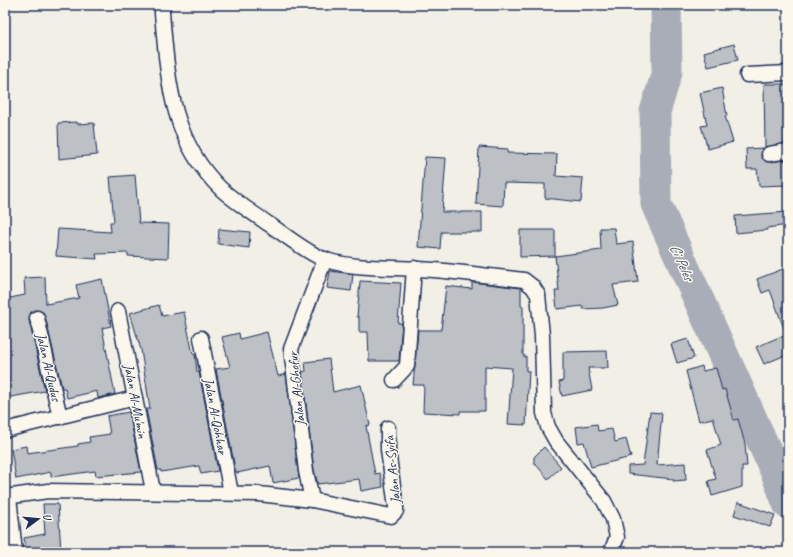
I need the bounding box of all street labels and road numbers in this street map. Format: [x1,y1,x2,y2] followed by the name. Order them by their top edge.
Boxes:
[32,330,65,404] street label: Jalan Al-Qudus
[284,350,309,428] street label: Jalan Al-Ghofur
[120,361,151,440] street label: Jalan Al-Mu'min
[200,376,231,457] street label: Jalan Al-Qohhar
[380,434,405,506] street label: Jalan As-Syifa

